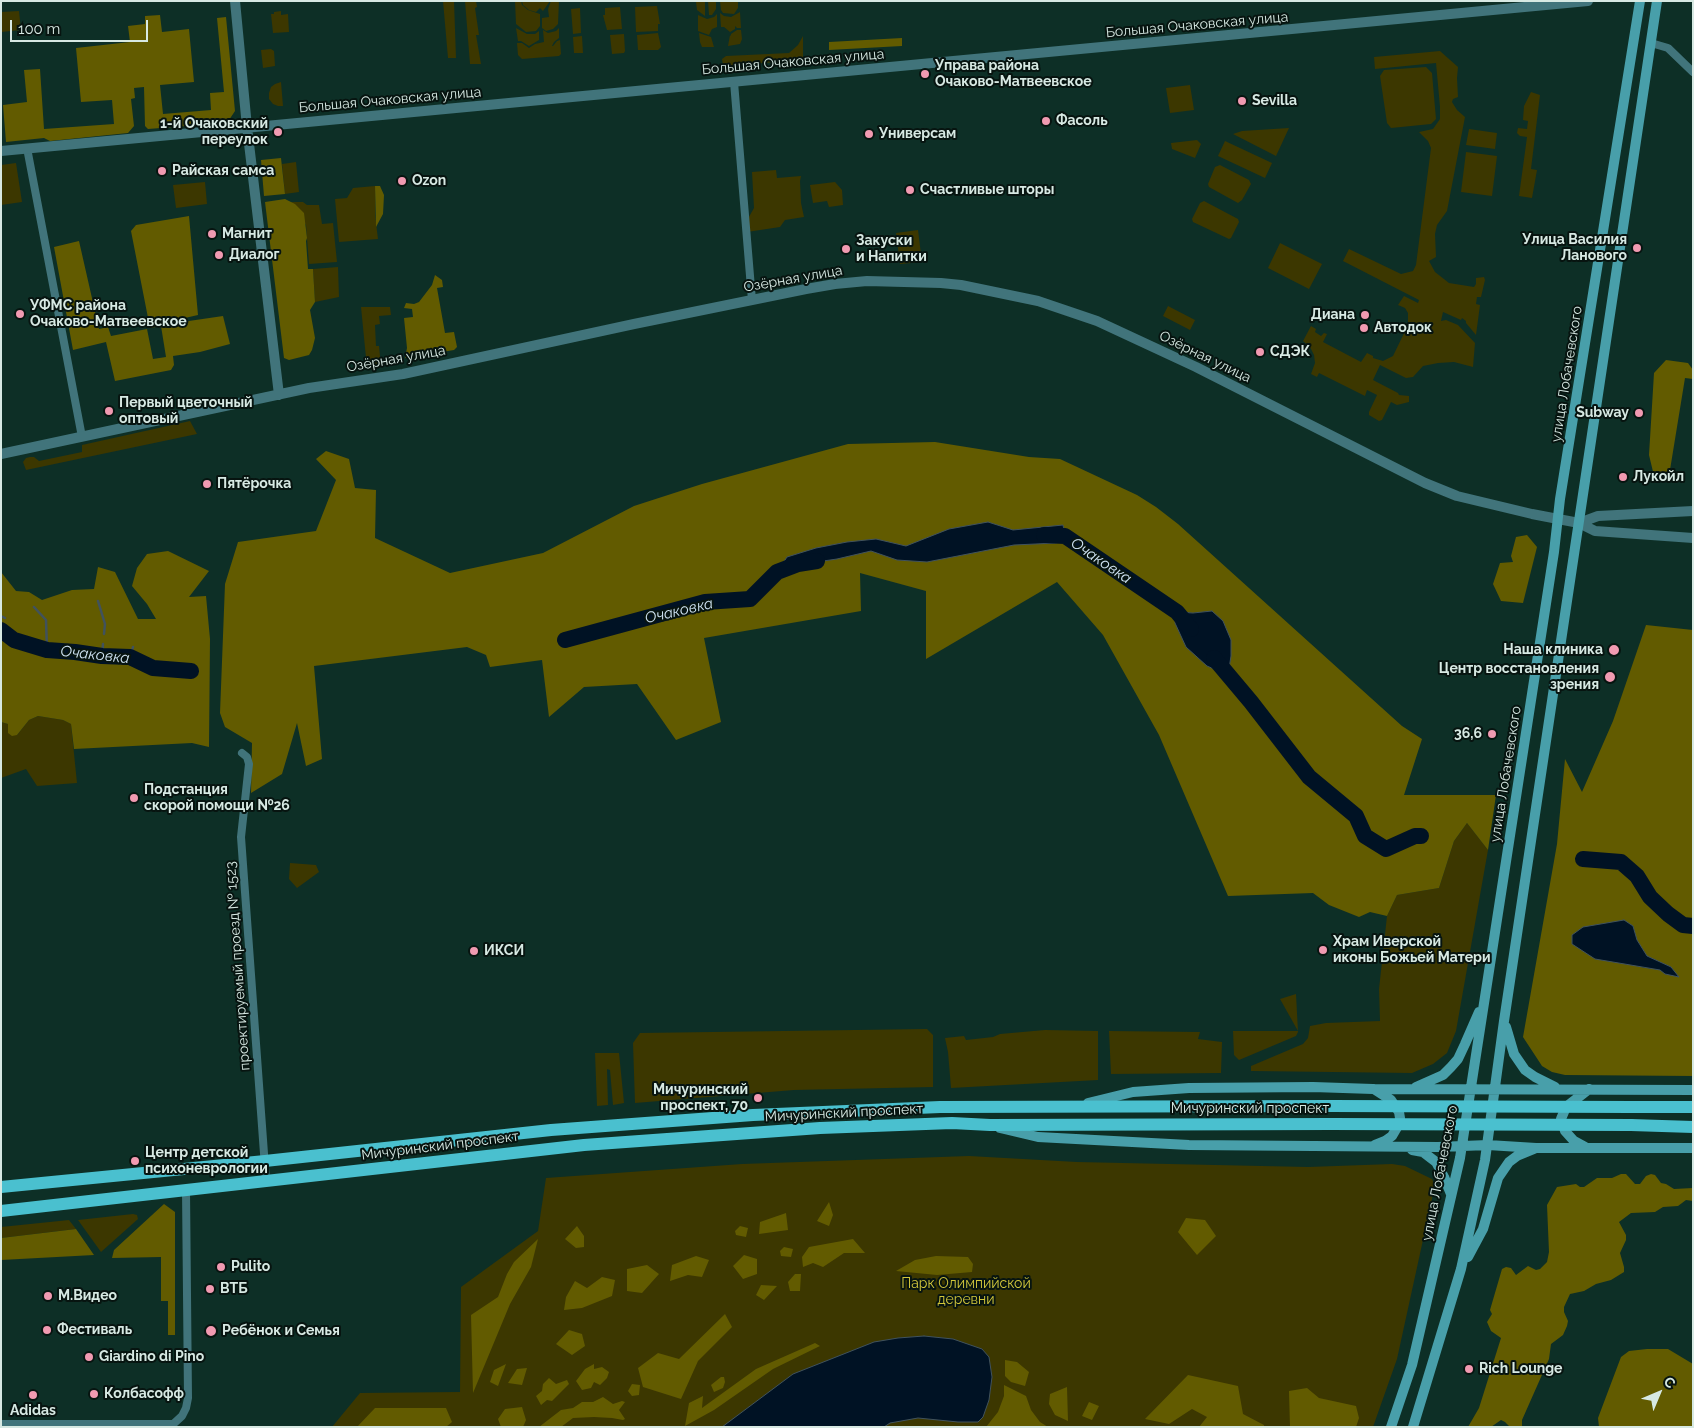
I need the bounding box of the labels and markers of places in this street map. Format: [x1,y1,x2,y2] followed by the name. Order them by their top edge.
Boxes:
[935,58,1092,90] place label: Управа района Очаково-Матвеевское
[919,68,931,80] marker: Управа района Очаково-Матвеевское
[1252,93,1297,109] place label: Sevilla
[1236,95,1248,107] marker: Sevilla
[1056,113,1108,129] place label: Фасоль
[1040,115,1052,127] marker: Фасоль
[160,116,268,148] place label: 1-й Очаковский переулок
[272,126,284,138] marker: 1-й Очаковский переулок
[879,126,956,142] place label: Универсам
[863,128,875,140] marker: Универсам
[172,163,274,179] place label: Райская самса
[156,165,168,177] marker: Райская самса
[412,173,446,189] place label: Ozon
[396,175,408,187] marker: Ozon
[920,182,1054,198] place label: Счастливые шторы
[904,184,916,196] marker: Счастливые шторы
[222,226,272,242] place label: Магнит
[206,228,218,240] marker: Магнит
[1522,232,1627,264] place label: Улица Василия Ланового
[856,233,927,266] place label: Закуски и Напитки
[1631,242,1643,254] marker: Улица Василия Ланового
[840,243,852,255] marker: Закуски и Напитки
[229,247,279,263] place label: Диалог
[213,249,225,261] marker: Диалог
[30,298,187,331] place label: УФМС района Очаково-Матвеевское
[1311,307,1355,323] place label: Диана
[14,308,26,320] marker: УФМС района Очаково-Матвеевское
[1359,309,1371,321] marker: Диана
[1374,320,1432,336] place label: Автодок
[1358,322,1370,334] marker: Автодок
[1270,344,1310,360] place label: СДЭК
[1254,346,1266,358] marker: СДЭК
[119,395,253,428] place label: Первый цветочный оптовый
[103,405,115,417] marker: Первый цветочный оптовый
[1576,405,1629,421] place label: Subway
[1633,407,1645,419] marker: Subway
[1633,469,1684,485] place label: Лукойл
[1617,471,1629,483] marker: Лукойл
[217,476,291,492] place label: Пятёрочка
[201,478,213,490] marker: Пятёрочка
[1503,642,1603,658] place label: Наша клиника
[1607,643,1621,657] marker: Наша клиника
[1439,661,1599,694] place label: Центр восстановления зрения
[1603,670,1617,684] marker: Центр восстановления зрения
[1454,726,1482,742] place label: 36,6
[1486,728,1498,740] marker: 36,6
[144,782,290,814] place label: Подстанция скорой помощи №26
[128,792,140,804] marker: Подстанция скорой помощи №26
[1333,934,1490,966] place label: Храм Иверской иконы Божьей Матери
[484,943,524,959] place label: ИКСИ
[1317,944,1329,956] marker: Храм Иверской иконы Божьей Матери
[468,945,480,957] marker: ИКСИ
[653,1082,748,1114] place label: Мичуринский проспект, 70
[752,1092,764,1104] marker: Мичуринский проспект, 70
[145,1145,268,1178] place label: Центр детской психоневрологии
[129,1155,141,1167] marker: Центр детской психоневрологии
[231,1259,270,1275] place label: Pulito
[215,1261,227,1273] marker: Pulito
[220,1281,247,1297] place label: ВТБ
[204,1283,216,1295] marker: ВТБ
[58,1288,117,1304] place label: М.Видео
[42,1290,54,1302] marker: М.Видео
[57,1322,132,1338] place label: Фестиваль
[222,1323,340,1339] place label: Ребёнок и Семья
[41,1324,53,1336] marker: Фестиваль
[204,1324,218,1338] marker: Ребёнок и Семья
[99,1349,204,1365] place label: Giardino di Pino
[83,1351,95,1363] marker: Giardino di Pino
[1479,1361,1562,1377] place label: Rich Lounge
[1463,1363,1475,1375] marker: Rich Lounge
[104,1386,184,1402] place label: Колбасофф
[88,1388,100,1400] marker: Колбасофф
[27,1389,39,1401] marker: Adidas
[10,1403,56,1419] place label: Adidas

